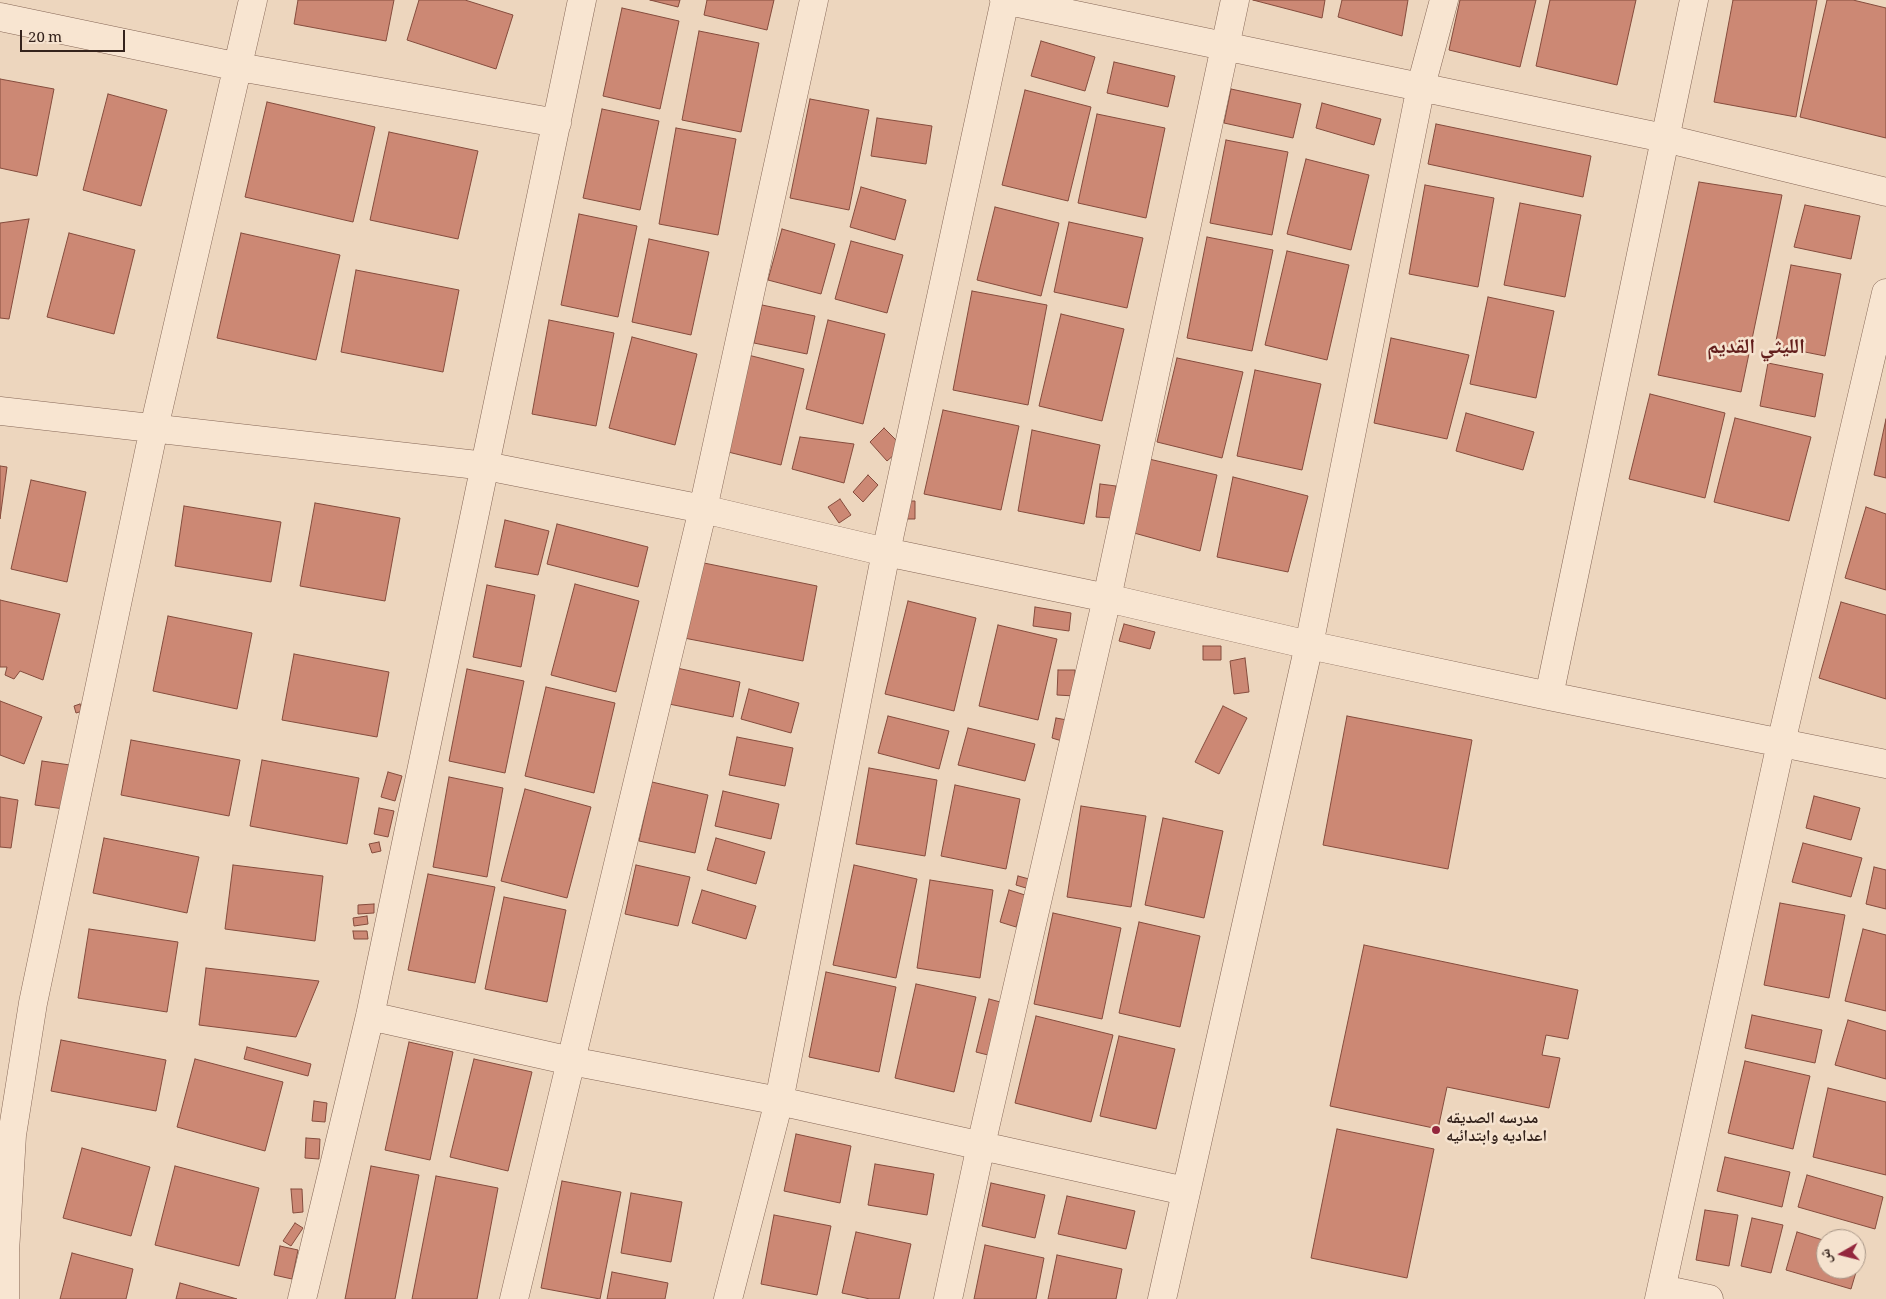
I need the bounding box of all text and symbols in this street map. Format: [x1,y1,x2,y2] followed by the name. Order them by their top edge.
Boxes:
[22,20,128,52] scale bar
[28,26,62,52] text: 20 m
[1707,337,1805,363] district label: الليثي القديم
[1446,1111,1547,1149] place label: مدرسه الصديقه اعداديه وابتدائيه
[1430,1124,1442,1136] marker: مدرسه الصديقه اعداديه وابتدائيه
[1816,1229,1866,1279] north arrow
[1814,1247,1840,1265] text: ش

